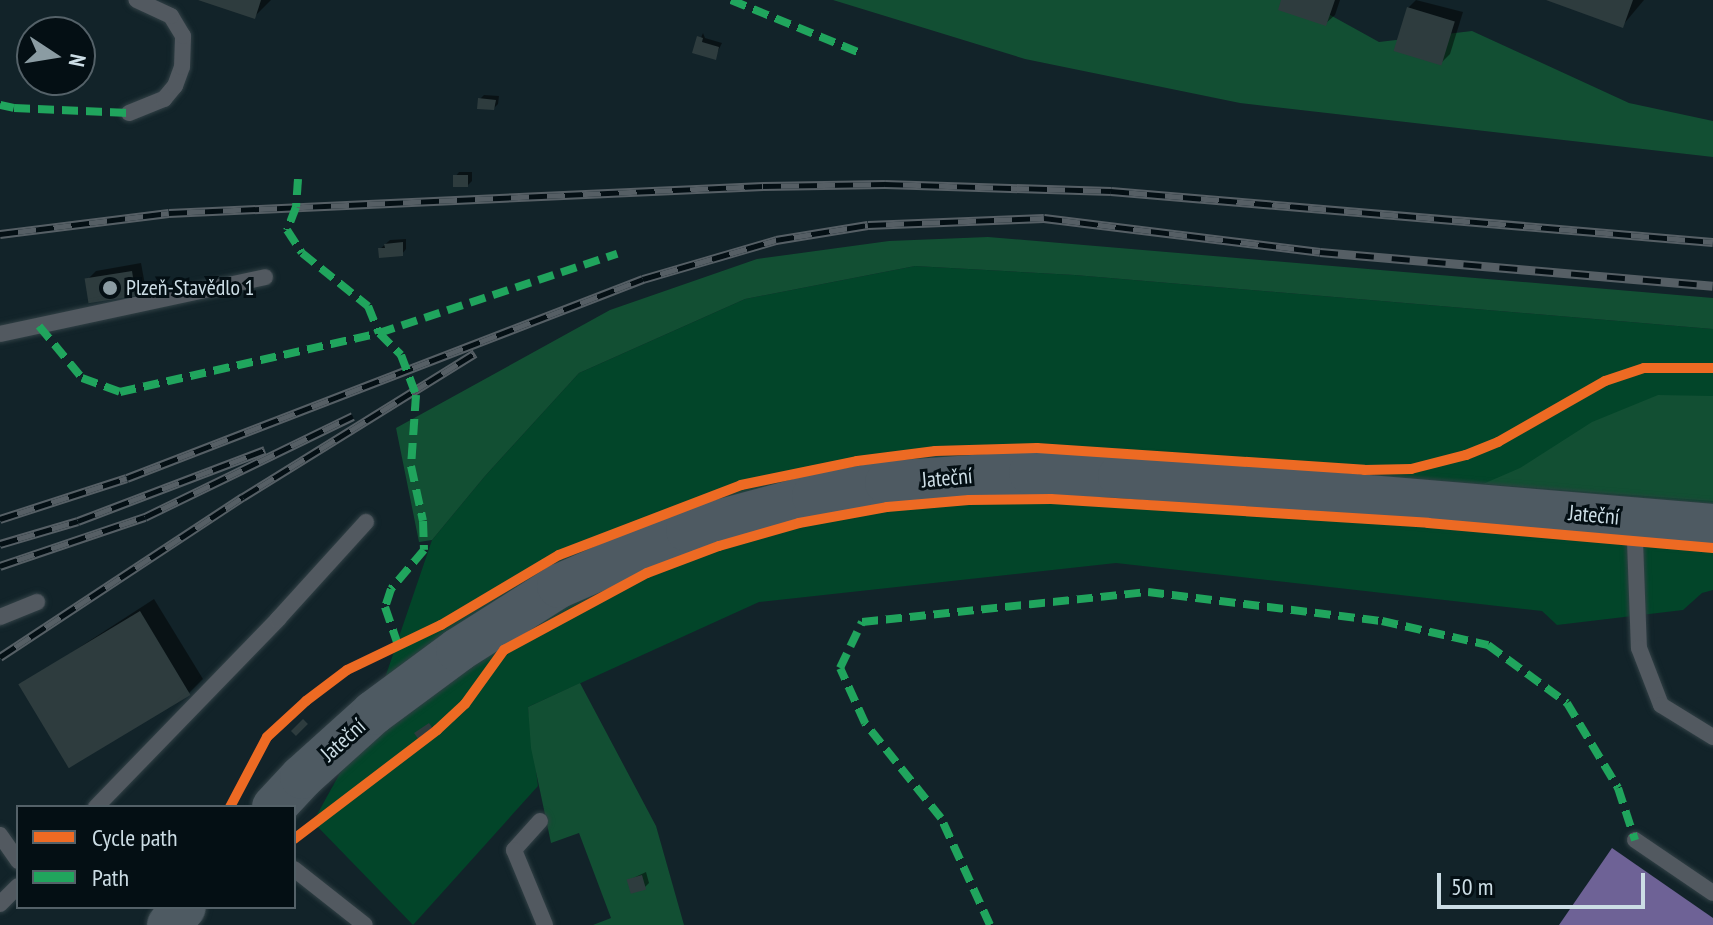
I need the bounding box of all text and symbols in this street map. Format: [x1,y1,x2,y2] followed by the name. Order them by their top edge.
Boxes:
[16,16,96,96] north arrow
[63,52,92,69] text: N
[126,275,254,301] place label: Plzeň-Stavědlo 1
[101,279,119,297] marker: Plzeň-Stavědlo 1
[920,463,974,493] street label: Jateční
[1567,500,1621,530] street label: Jateční
[315,713,371,767] street label: Jateční
[16,805,296,909] legend
[92,822,178,853] text: Cycle path
[1441,857,1649,907] scale bar
[92,862,129,893] text: Path
[1451,871,1493,902] text: 50 m

